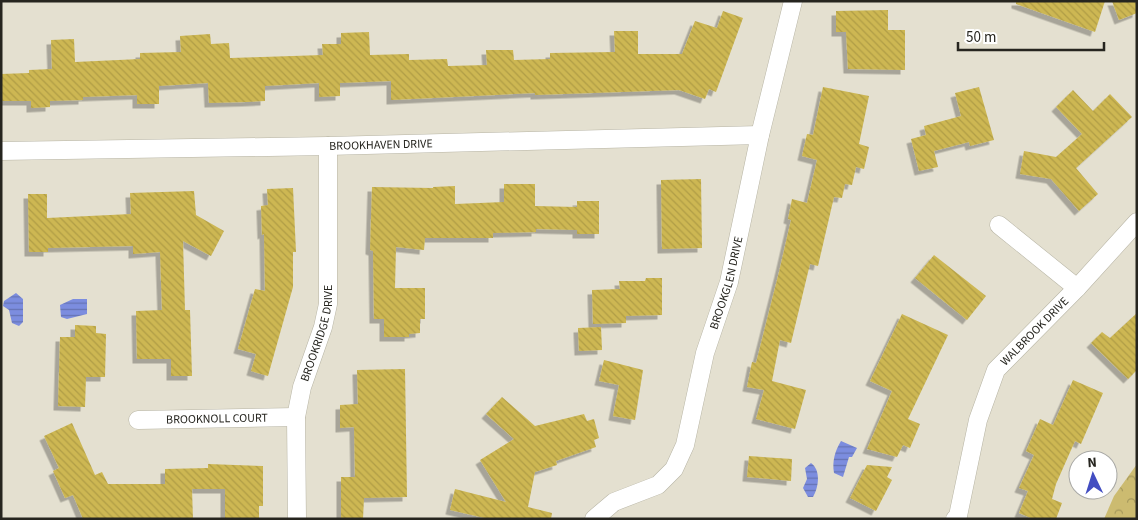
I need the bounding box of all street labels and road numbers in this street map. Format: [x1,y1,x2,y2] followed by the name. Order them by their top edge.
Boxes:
[329,135,433,154] street label: BROOKHAVEN DRIVE
[705,235,747,332] street label: BROOKGLEN DRIVE
[296,285,337,384] street label: BROOKRIDGE DRIVE
[996,293,1072,369] street label: WALBROOK DRIVE
[166,409,269,428] street label: BROOKNOLL COURT

